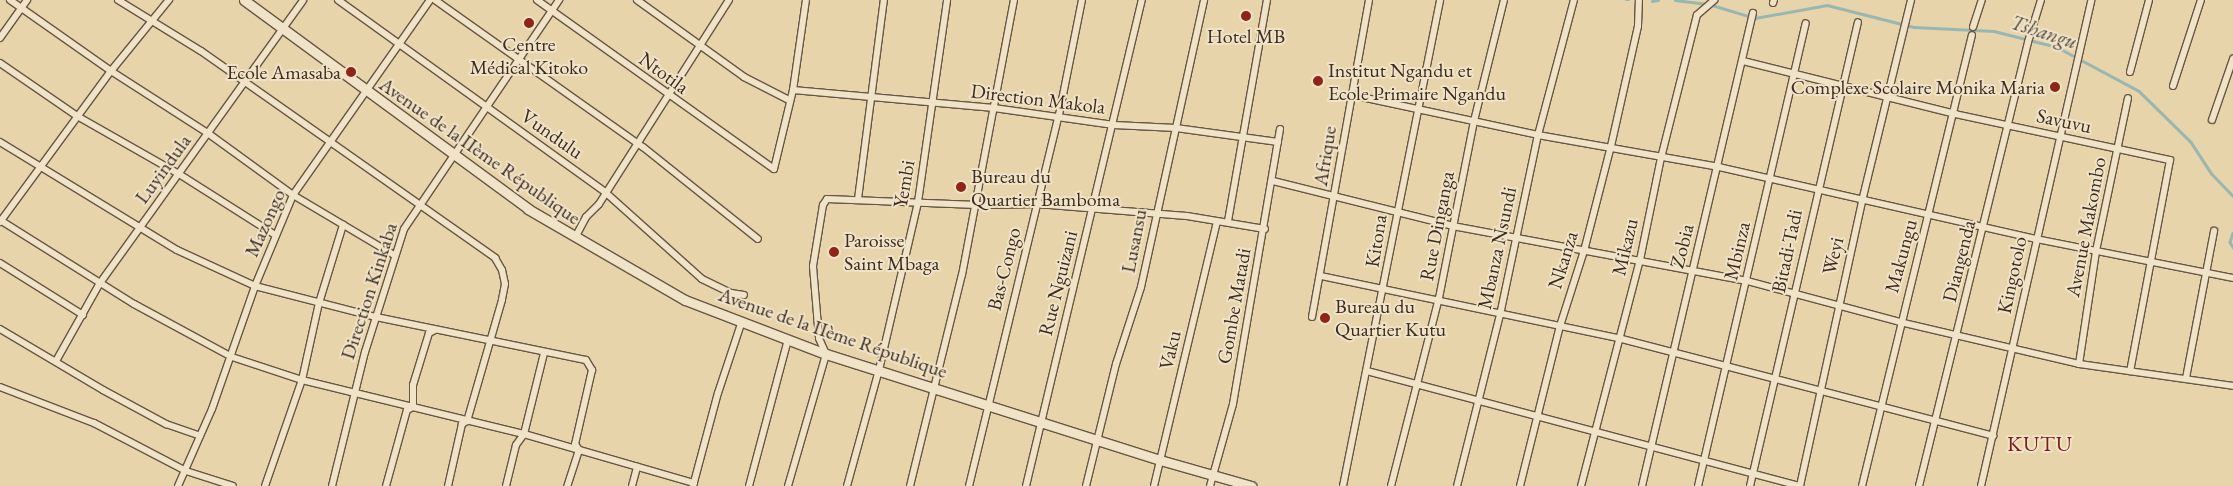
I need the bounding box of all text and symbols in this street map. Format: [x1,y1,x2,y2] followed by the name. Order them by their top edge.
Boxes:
[2008,9,2080,55] water label: Tshangu
[1240,10,1252,22] marker: Hotel MB
[522,16,536,30] marker: Centre Médical Kitoko
[1207,24,1285,48] place label: Hotel MB
[470,32,588,79] place label: Centre Médical Kitoko
[634,47,694,99] street label: Ntotila
[1328,58,1506,105] place label: Institut Ngandu et Ecole Primaire Ngandu
[227,60,341,84] place label: Ecole Amasaba
[345,66,357,78] marker: Ecole Amasaba
[375,72,585,230] street label: Avenue de la IIème République
[1312,75,1324,87] marker: Institut Ngandu et Ecole Primaire Ngandu
[1791,75,2045,99] place label: Complexe Scolaire Monika Maria
[969,79,1107,119] street label: Direction Makola
[2049,81,2061,93] marker: Complexe Scolaire Monika Maria
[2034,103,2094,139] street label: Savuvu
[516,104,588,164] street label: Vundulu
[1308,124,1342,188] street label: Afrique
[130,130,196,208] street label: Luyindula
[2061,155,2111,299] street label: Avenue Makombo
[888,158,920,210] street label: Yembi
[971,164,1120,211] place label: Bureau du Quartier Bamboma
[1415,169,1459,283] street label: Rue Dinganga
[955,181,967,193] marker: Bureau du Quartier Bamboma
[239,185,291,261] street label: Mazongo
[1472,185,1522,311] street label: Mbanza Nsundi
[1116,207,1152,275] street label: Lusansu
[1766,207,1808,295] street label: Bitadi-Tadi
[1360,213,1392,269] street label: Kitona
[1607,216,1643,278] street label: Mikazu
[1880,217,1922,295] street label: Makungu
[1937,217,1981,305] street label: Diangenda
[1719,219,1755,283] street label: Mbinza
[336,220,402,362] street label: Direction Kinkaba
[1665,221,1699,271] street label: Zobia
[982,225,1026,313] street label: Bas-Congo
[844,228,940,275] place label: Paroisse Saint Mbaga
[1033,228,1083,338] street label: Rue Nguizani
[1543,228,1583,292] street label: Nkanza
[1992,234,2032,316] street label: Kingotolo
[1817,235,1849,277] street label: Weyi
[828,246,840,258] marker: Paroisse Saint Mbaga
[1212,246,1256,366] street label: Gombe Matadi
[715,283,951,383] street label: Avenue de la IIème République
[1335,294,1446,341] place label: Bureau du Quartier Kutu
[1319,312,1331,324] marker: Bureau du Quartier Kutu
[1154,328,1186,372] street label: Vaku
[2006,431,2074,457] district label: KUTU

